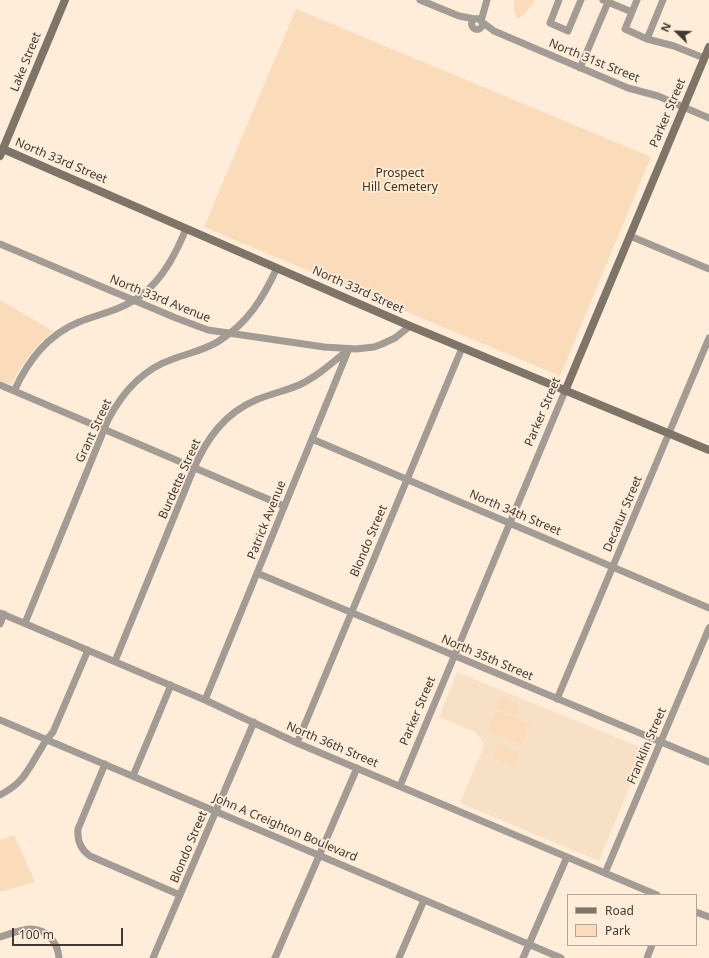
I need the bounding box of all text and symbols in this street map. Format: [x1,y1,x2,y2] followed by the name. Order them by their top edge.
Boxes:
[657,12,697,52] north arrow
[657,20,674,34] text: N
[8,30,44,94] street label: Lake Street
[547,36,641,86] street label: North 31st Street
[647,76,689,150] street label: Parker Street
[13,135,109,187] street label: North 33rd Street
[362,167,438,195] park label: Prospect Hill Cemetery
[310,263,406,317] street label: North 33rd Street
[108,272,212,326] street label: North 33rd Avenue
[522,375,564,449] street label: Parker Street
[73,397,115,465] street label: Grant Street
[156,437,204,521] street label: Burdette Street
[600,474,646,554] street label: Decatur Street
[245,478,289,562] street label: Patrick Avenue
[467,487,563,539] street label: North 34th Street
[347,503,391,579] street label: Blondo Street
[439,632,535,684] street label: North 35th Street
[397,674,439,748] street label: Parker Street
[624,706,670,786] street label: Franklin Street
[284,719,380,771] street label: North 36th Street
[211,791,359,865] street label: John A Creighton Boulevard
[167,809,211,885] street label: Blondo Street
[567,894,697,946] legend
[605,902,634,919] text: Road
[14,920,125,946] scale bar
[605,922,630,939] text: Park
[19,926,54,943] text: 100 m

